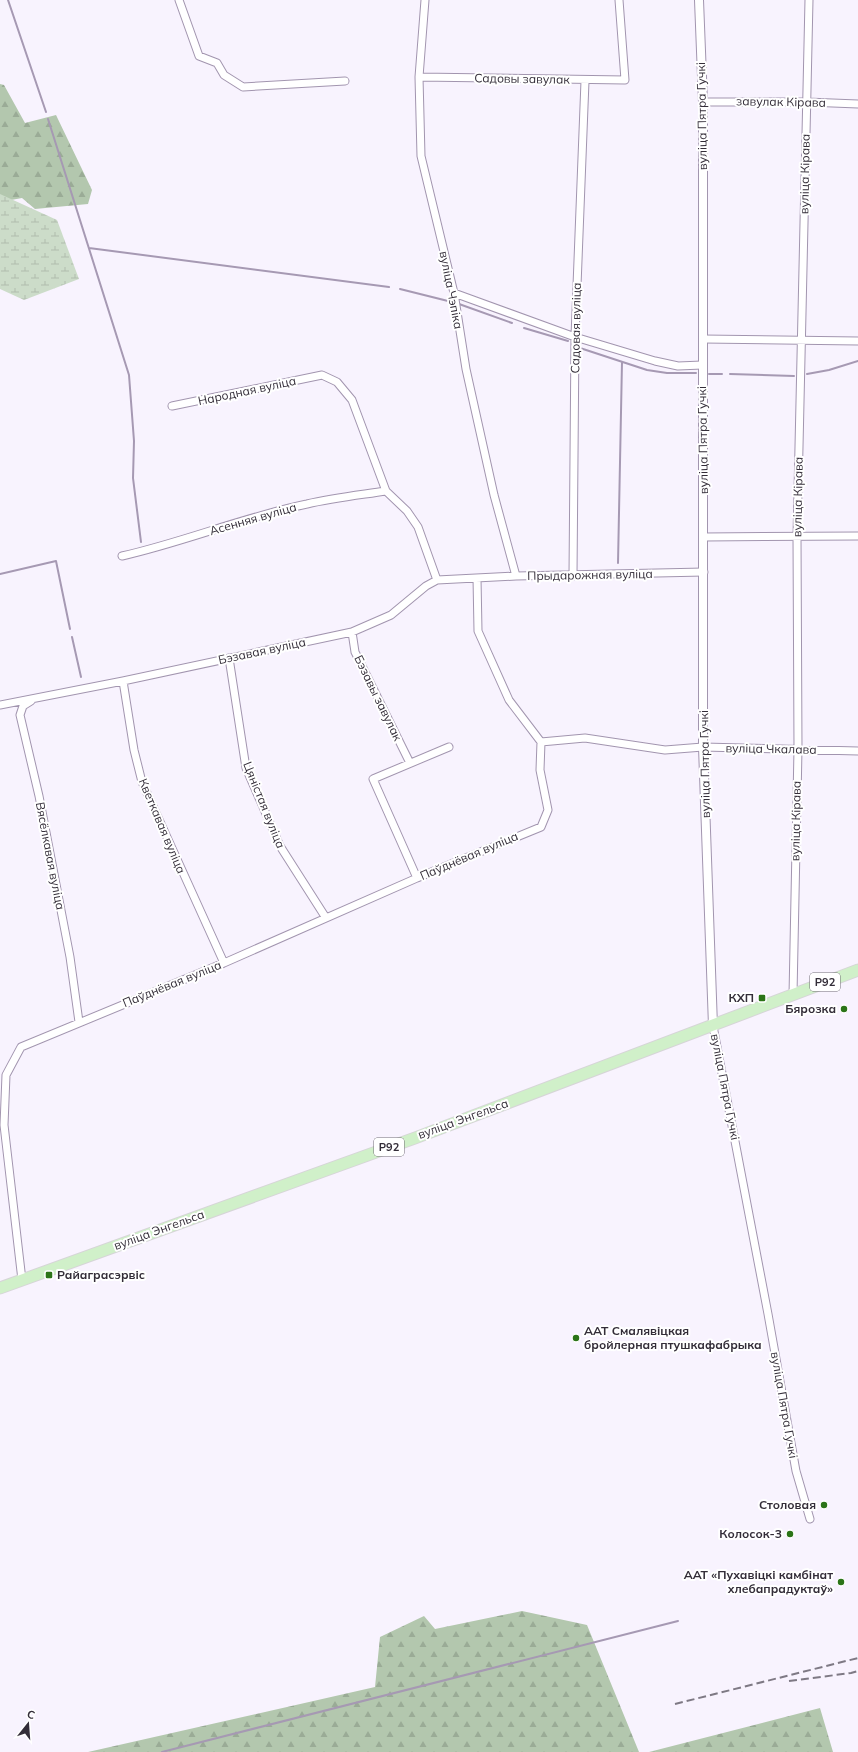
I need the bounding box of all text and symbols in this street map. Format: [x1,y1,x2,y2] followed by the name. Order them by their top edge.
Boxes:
[693,62,710,170] street label: вуліца Пятра Гучкі
[474,70,570,87] street label: Садовы завулак
[736,93,826,110] street label: завулак Кірава
[796,134,813,214] street label: вуліца Кірава
[437,250,466,330] street label: вуліца Чэпіка
[567,282,584,374] street label: Садовая вуліца
[197,373,297,408] street label: Народная вуліца
[694,386,711,494] street label: вуліца Пятра Гучкі
[789,457,806,537] street label: вуліца Кірава
[208,499,298,538] street label: Асенняя вуліца
[527,566,653,583] street label: Прыдарожная вуліца
[217,634,307,667] street label: Бэзавая вуліца
[351,652,406,744] street label: Бэзавы завулак
[696,710,713,818] street label: вуліца Пятра Гучкі
[725,740,817,757] street label: вуліца Чкалава
[240,759,289,850] street label: Цяністая вуліца
[136,776,189,876] street label: Кветкавая вуліца
[787,781,804,861] street label: вуліца Кірава
[33,801,68,911] street label: Вясёлкавая вуліца
[417,828,520,883] street label: Паўднёвая вуліца
[120,957,223,1010] street label: Паўднёвая вуліца
[810,973,840,991] road number: Р92
[729,990,754,1005] place label: КХП
[757,993,767,1003] marker: КХП
[785,1001,836,1016] place label: Бярозка
[839,1004,849,1014] marker: Бярозка
[708,1033,743,1141] street label: вуліца Пятра Гучкі
[416,1095,510,1142] street label: вуліца Энгельса
[374,1138,404,1156] road number: Р92
[112,1206,206,1253] street label: вуліца Энгельса
[57,1267,145,1282] place label: Райаграсэрвіс
[44,1270,54,1280] marker: Райаграсэрвіс
[584,1323,762,1352] place label: ААТ Смалявіцкая бройлерная птушкафабрыка
[571,1333,581,1343] marker: ААТ Смалявіцкая бройлерная птушкафабрыка
[768,1350,801,1459] street label: вуліца Пятра Гучкі
[759,1497,816,1512] place label: Столовая
[819,1500,829,1510] marker: Столовая
[719,1526,782,1541] place label: Колосок-3
[785,1529,795,1539] marker: Колосок-3
[684,1567,833,1596] place label: ААТ «Пухавіцкі камбінат хлебапрадуктаў»
[836,1577,846,1587] marker: ААТ «Пухавіцкі камбінат хлебапрадуктаў»
[8,1704,48,1744] north arrow
[25,1707,37,1722] text: С

